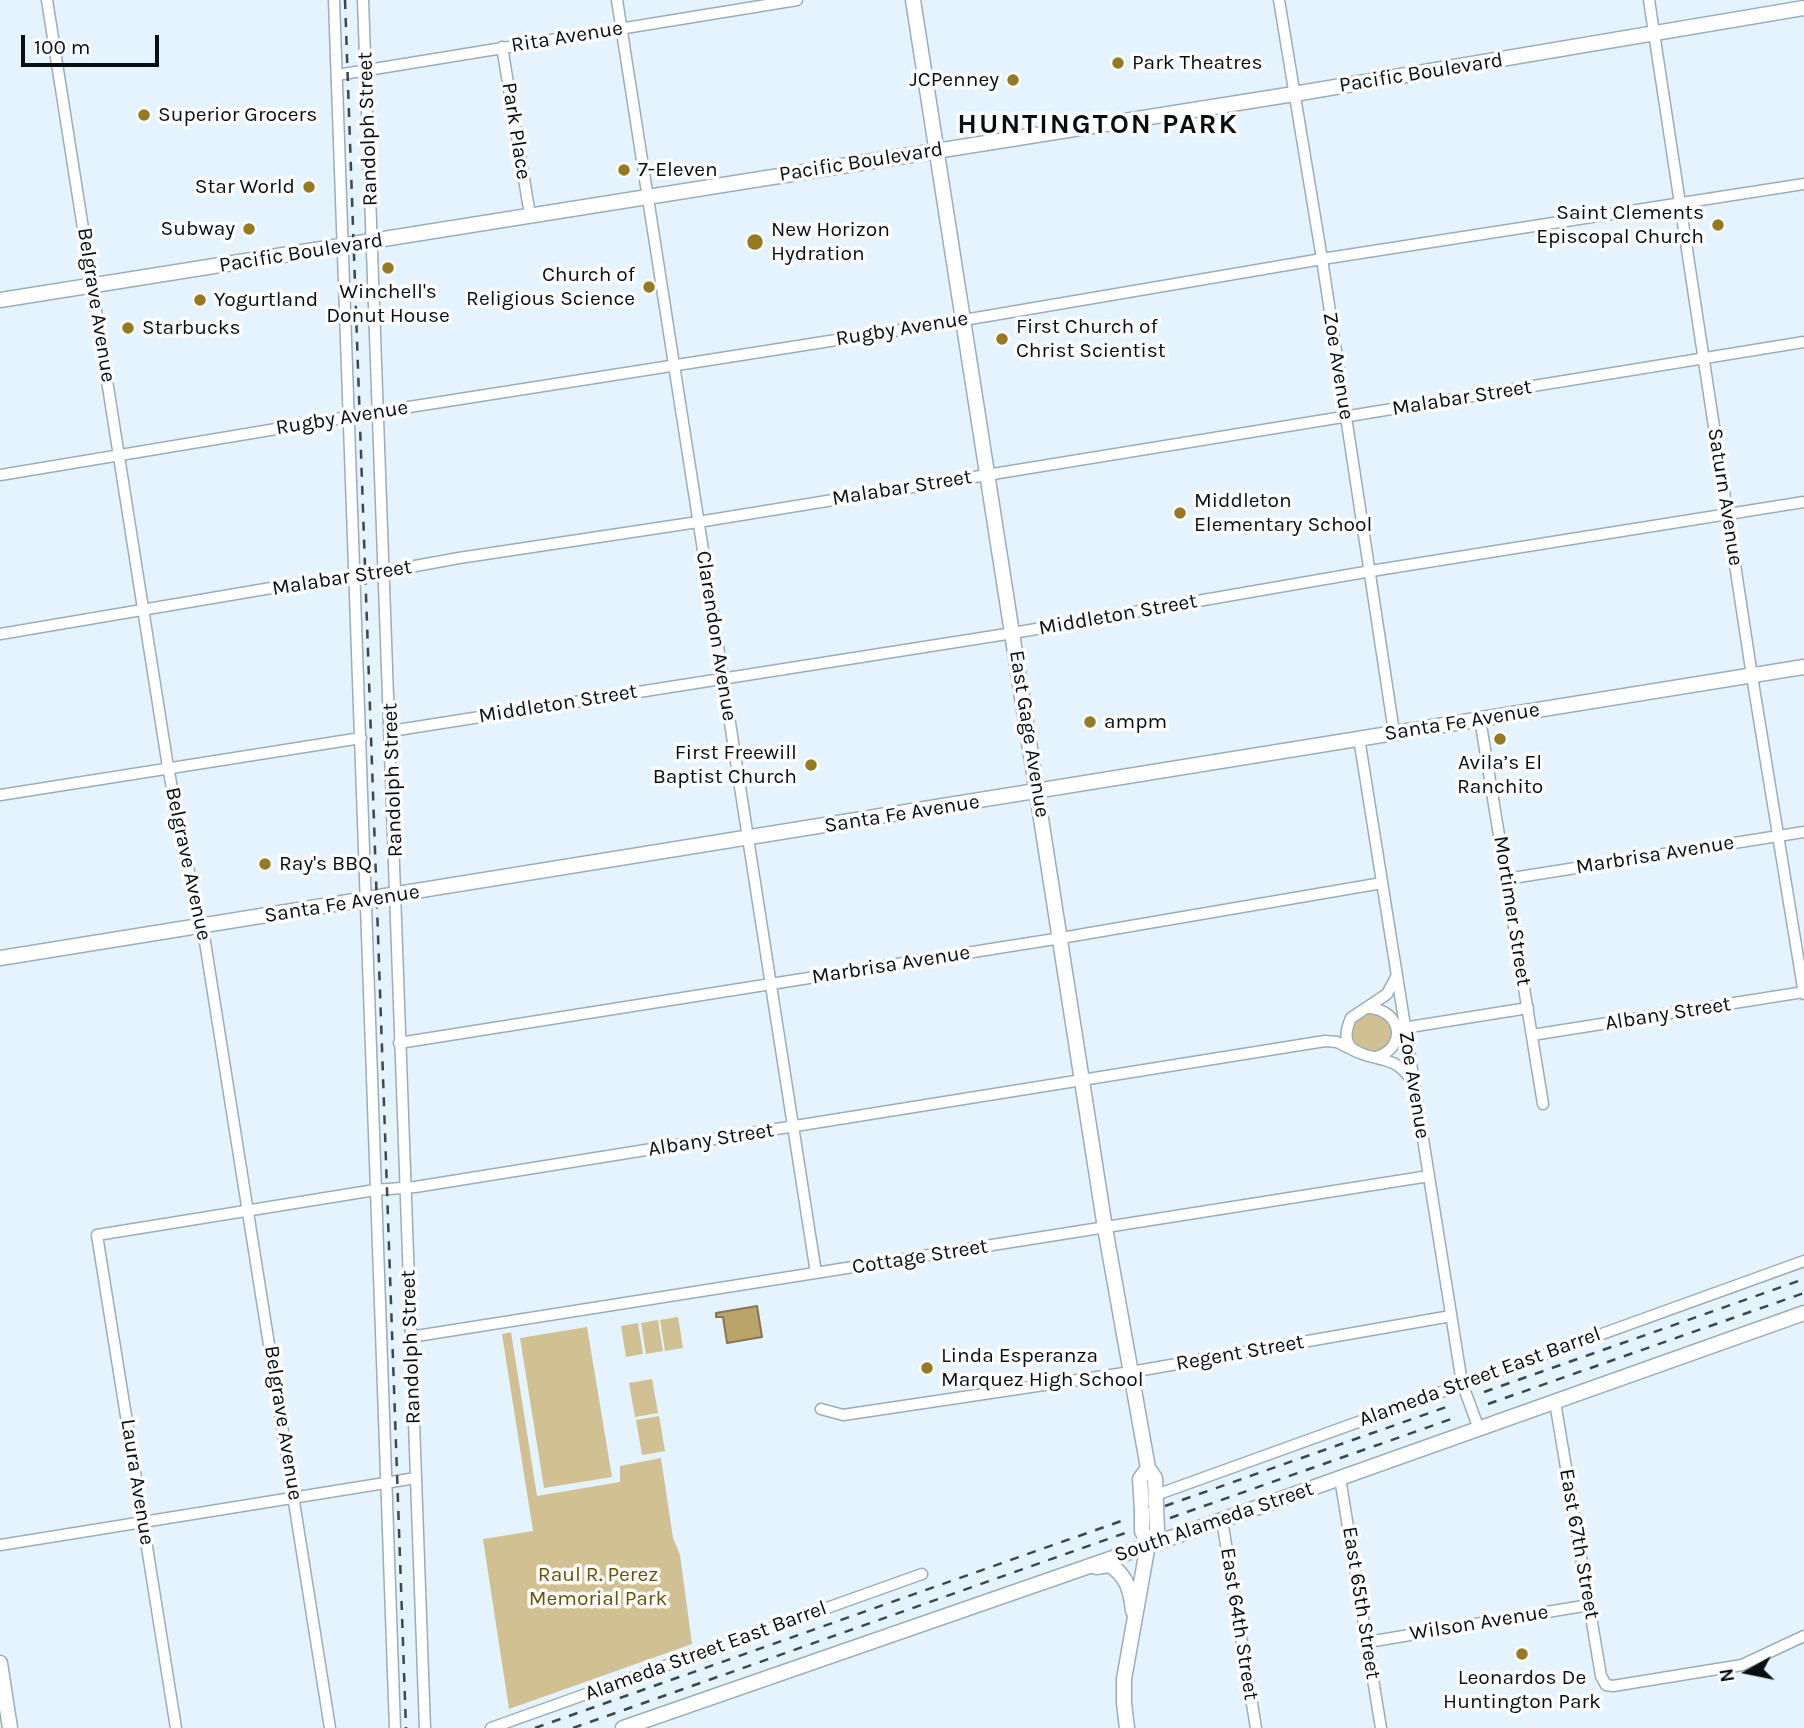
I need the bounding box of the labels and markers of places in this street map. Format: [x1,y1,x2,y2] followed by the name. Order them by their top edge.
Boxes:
[1132,50,1262,76] place label: Park Theatres
[1110,55,1126,71] marker: Park Theatres
[909,67,999,93] place label: JCPenney
[1005,72,1021,88] marker: JCPenney
[158,102,317,128] place label: Superior Grocers
[136,107,152,123] marker: Superior Grocers
[638,157,718,183] place label: 7-Eleven
[616,162,632,178] marker: 7-Eleven
[195,174,295,200] place label: Star World
[301,179,317,195] marker: Star World
[1536,200,1704,250] place label: Saint Clements Episcopal Church
[161,216,235,242] place label: Subway
[771,217,890,267] place label: New Horizon Hydration
[1710,217,1726,233] marker: Saint Clements Episcopal Church
[241,221,257,237] marker: Subway
[745,232,765,252] marker: New Horizon Hydration
[380,260,396,276] marker: Winchell's Donut House
[466,262,635,312] place label: Church of Religious Science
[326,279,450,329] place label: Winchell's Donut House
[641,279,657,295] marker: Church of Religious Science
[214,287,318,313] place label: Yogurtland
[192,292,208,308] marker: Yogurtland
[1016,314,1166,364] place label: First Church of Christ Scientist
[142,315,241,341] place label: Starbucks
[120,320,136,336] marker: Starbucks
[994,331,1010,347] marker: First Church of Christ Scientist
[1194,488,1372,538] place label: Middleton Elementary School
[1172,505,1188,521] marker: Middleton Elementary School
[1104,709,1167,735] place label: ampm
[1082,714,1098,730] marker: ampm
[1492,731,1508,747] marker: Avila’s El Ranchito
[653,740,797,790] place label: First Freewill Baptist Church
[1457,750,1543,800] place label: Avila’s El Ranchito
[803,757,819,773] marker: First Freewill Baptist Church
[279,851,372,877] place label: Ray's BBQ
[257,856,273,872] marker: Ray's BBQ
[941,1343,1144,1393] place label: Linda Esperanza Marquez High School
[919,1360,935,1376] marker: Linda Esperanza Marquez High School
[1514,1646,1530,1662] marker: Leonardos De Huntington Park
[1443,1665,1601,1715] place label: Leonardos De Huntington Park

